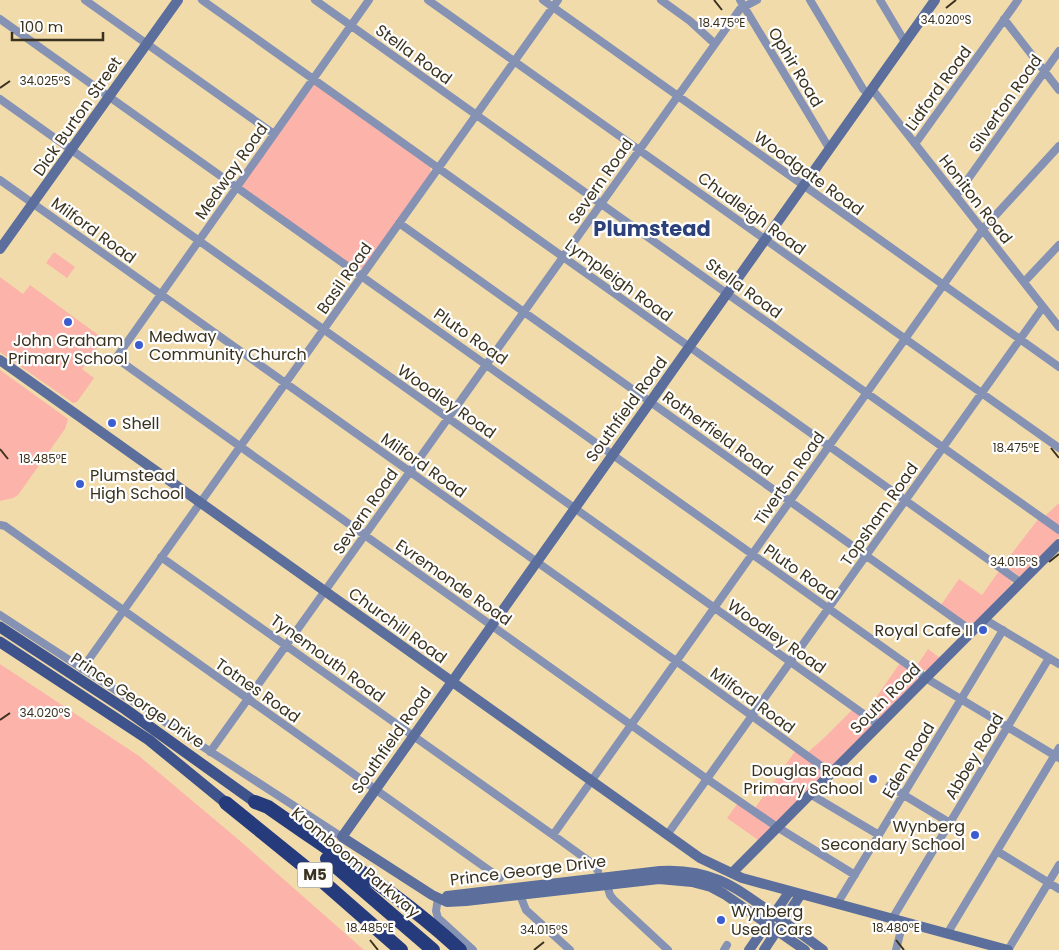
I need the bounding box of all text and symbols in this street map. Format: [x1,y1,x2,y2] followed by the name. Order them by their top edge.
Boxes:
[12,10,104,42] scale bar
[920,11,972,28] text: 34.020°S
[699,14,745,31] text: 18.475°E
[20,16,63,37] text: 100 m
[371,19,457,90] street label: Stella Road
[763,23,828,112] street label: Ophir Road
[900,41,977,135] street label: Lidford Road
[963,50,1048,157] street label: Silverton Road
[28,52,127,181] street label: Dick Burton Street
[19,72,71,89] text: 34.025°S
[189,118,273,224] street label: Medway Road
[749,126,868,221] street label: Woodgate Road
[562,134,639,229] street label: Severn Road
[933,150,1018,249] street label: Honiton Road
[693,166,810,260] street label: Chudleigh Road
[47,192,141,269] street label: Milford Road
[593,214,711,243] district label: Plumstead
[560,234,677,327] street label: Lympleigh Road
[311,238,378,319] street label: Basil Road
[701,253,787,324] street label: Stella Road
[429,303,512,370] street label: Pluto Road
[62,316,74,328] marker: John Graham Primary School
[149,325,307,366] place label: Medway Community Church
[8,329,128,370] place label: John Graham Primary School
[133,339,145,351] marker: Medway Community Church
[580,352,673,467] street label: Southfield Road
[393,359,501,444] street label: Woodley Road
[658,385,778,481] street label: Rotherfield Road
[122,412,159,435] place label: Shell
[106,417,118,429] marker: Shell
[376,427,471,503] street label: Milford Road
[749,427,830,530] street label: Tiverton Road
[993,439,1039,456] text: 18.475°E
[19,450,67,467] text: 18.485°E
[835,458,924,571] street label: Topsham Road
[90,464,184,505] place label: Plumstead High School
[327,464,404,559] street label: Severn Road
[74,478,86,490] marker: Plumstead High School
[391,534,516,631] street label: Evremonde Road
[759,539,842,606] street label: Pluto Road
[990,553,1038,570] text: 34.015°S
[344,582,452,669] street label: Churchill Road
[723,594,831,679] street label: Woodley Road
[266,609,390,708] street label: Tynemouth Road
[875,619,973,642] place label: Royal Cafe II
[977,624,989,636] marker: Royal Cafe II
[66,647,209,754] street label: Prince George Drive
[211,653,305,728] street label: Totnes Road
[845,658,926,739] street label: South Road
[706,662,800,739] street label: Milford Road
[346,682,437,798] street label: Southfield Road
[19,704,71,721] text: 34.020°S
[940,709,1009,804] street label: Abbey Road
[877,718,940,803] street label: Eden Road
[744,759,863,800] place label: Douglas Road Primary School
[867,773,879,785] marker: Douglas Road Primary School
[286,802,425,923] street label: Kromboom Parkway
[821,815,965,856] place label: Wynberg Secondary School
[969,829,981,841] marker: Wynberg Secondary School
[449,850,607,891] street label: Prince George Drive
[298,862,332,888] road number: M5
[731,900,813,941] place label: Wynberg Used Cars
[715,914,727,926] marker: Wynberg Used Cars
[346,919,394,936] text: 18.485°E
[872,919,920,936] text: 18.480°E
[520,921,568,938] text: 34.015°S

